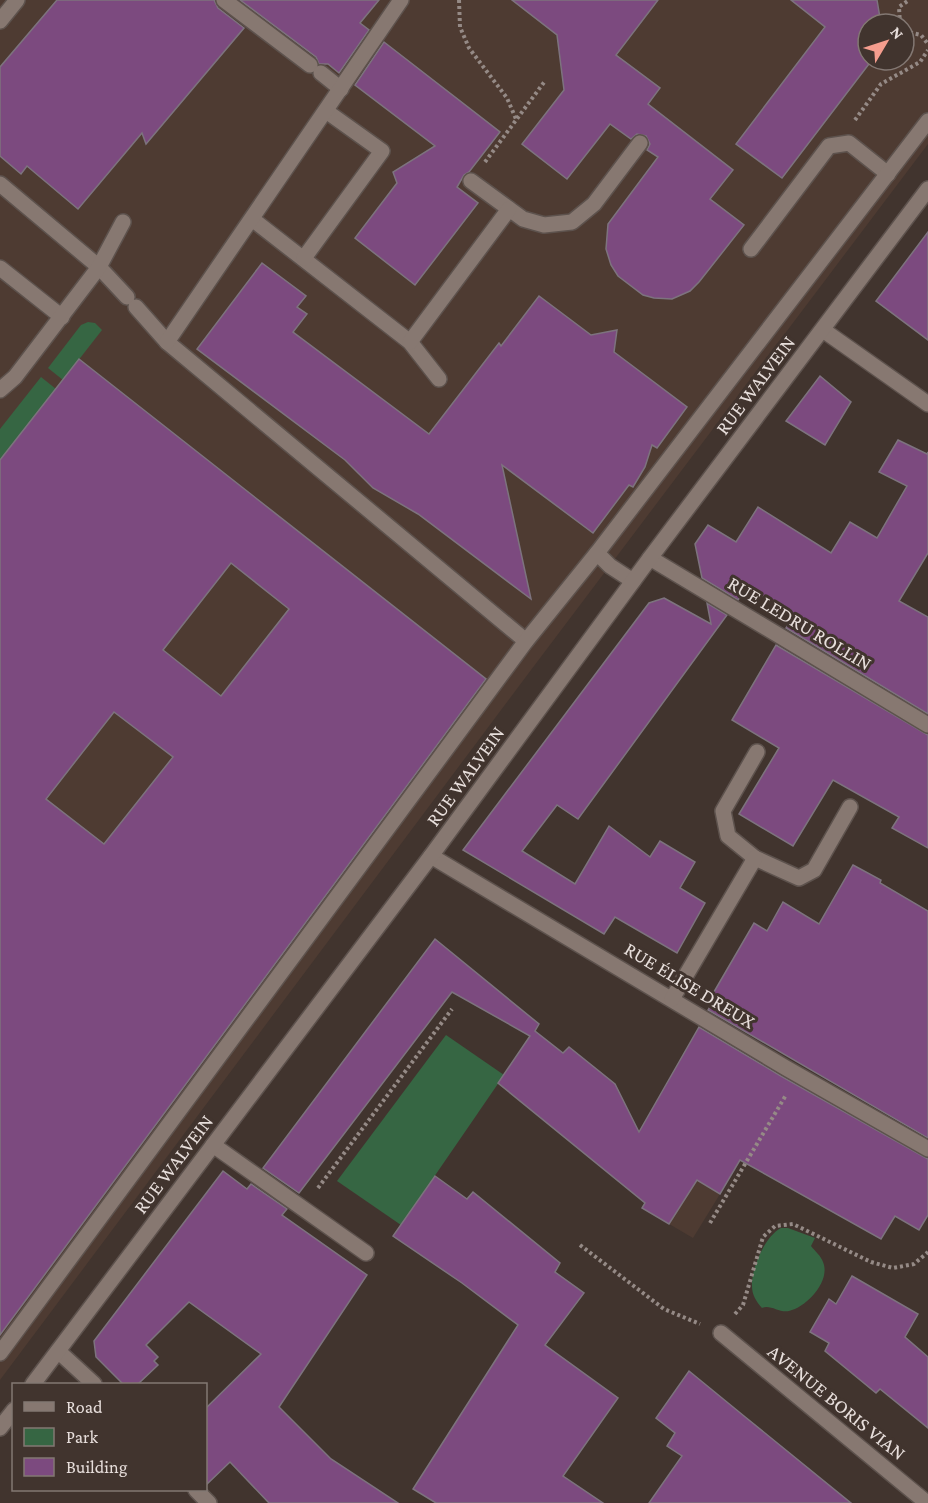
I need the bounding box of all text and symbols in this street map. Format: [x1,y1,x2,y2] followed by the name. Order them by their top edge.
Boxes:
[856,12,916,72] north arrow
[887,23,907,43] text: N
[711,331,799,439] street label: RUE WALVEIN
[724,571,876,675] street label: RUE LEDRU ROLLIN
[421,722,509,830] street label: RUE WALVEIN
[621,937,760,1033] street label: RUE ÉLISE DREUX
[129,1110,217,1218] street label: RUE WALVEIN
[764,1340,910,1464] street label: AVENUE BORIS VIAN
[12,1383,207,1491] legend
[66,1397,103,1417] text: Road
[66,1427,98,1447] text: Park
[66,1457,128,1477] text: Building

